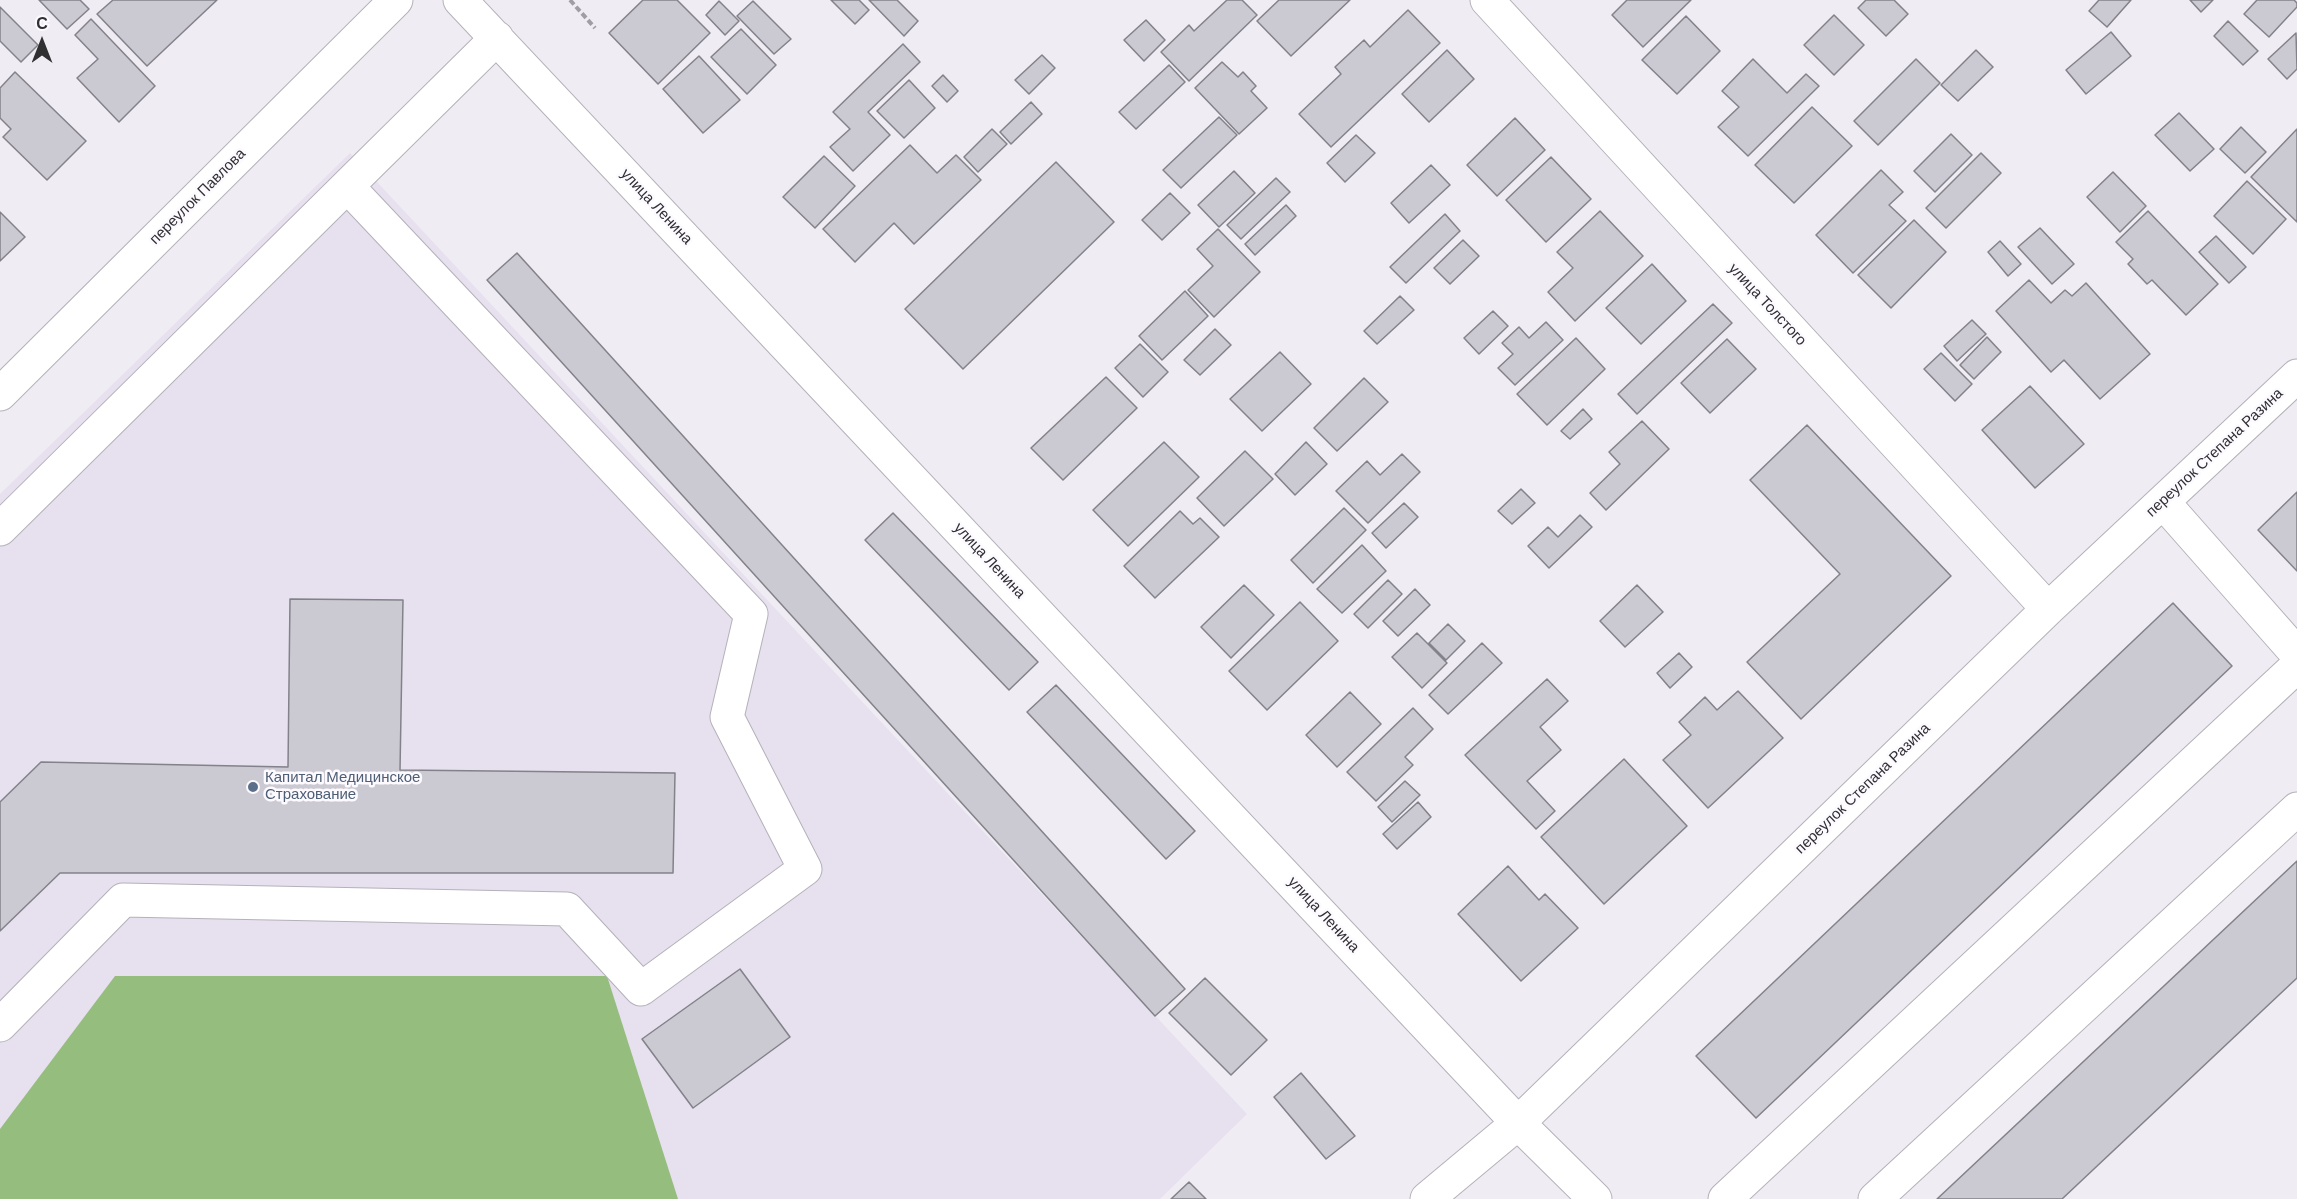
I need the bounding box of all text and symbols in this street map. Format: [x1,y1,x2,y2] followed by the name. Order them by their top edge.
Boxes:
[12,12,72,72] north arrow
[36,13,48,34] text: С
[146,145,250,249] street label: переулок Павлова
[616,166,696,248] street label: улица Ленина
[1724,260,1810,350] street label: улица Толстого
[2143,385,2287,521] street label: переулок Степана Разина
[949,520,1029,602] street label: улица Ленина
[1792,720,1934,858] street label: переулок Степана Разина
[265,769,420,804] place label: Капитал Медицинское Страхование
[246,780,260,794] marker: Капитал Медицинское Страхование
[1283,874,1363,956] street label: улица Ленина

